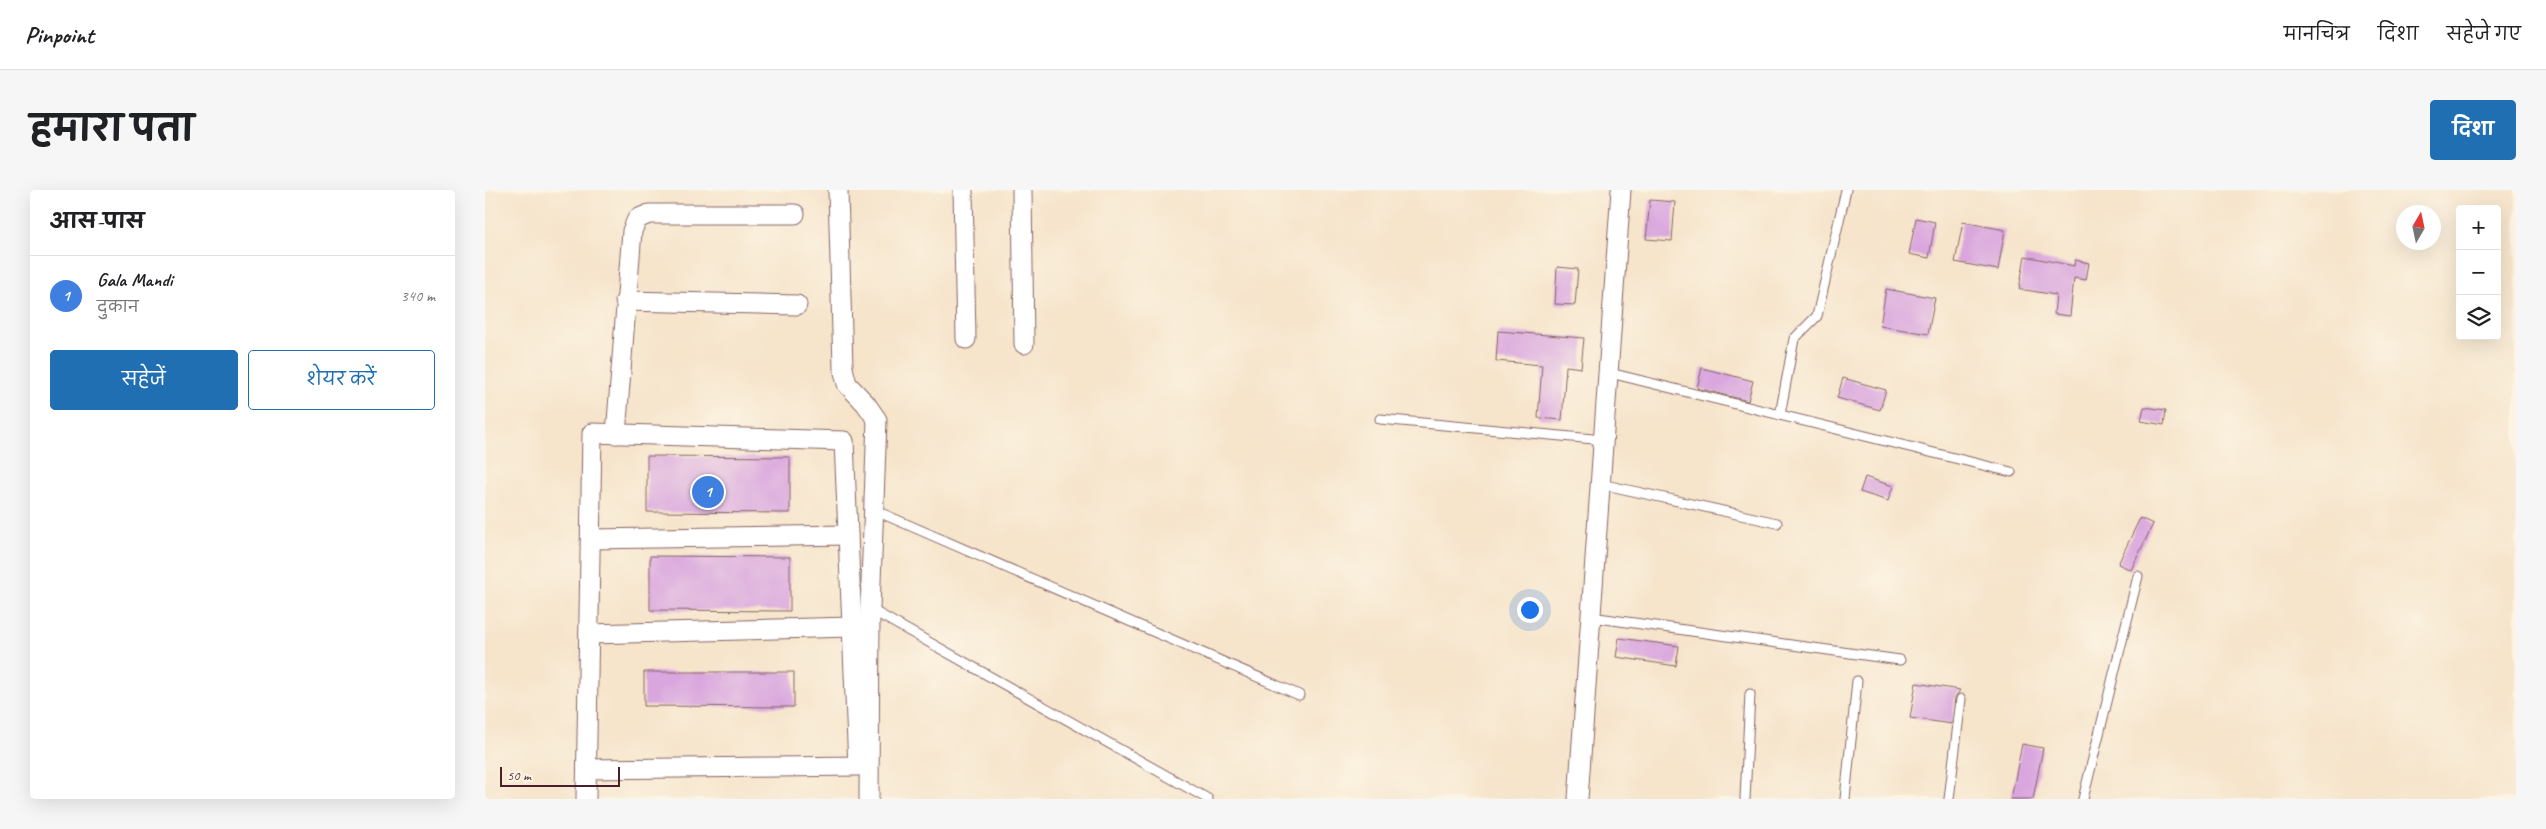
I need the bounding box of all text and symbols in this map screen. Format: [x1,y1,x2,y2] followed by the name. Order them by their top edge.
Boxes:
[25,20,94,50] text: Pinpoint
[2284,23,2350,45] text: मानचित्र
[2378,23,2418,45] text: दिशा
[2446,23,2521,45] text: सहेजे गए
[2430,100,2516,160] button: दिशा
[30,106,194,151] text: हमारा पता
[2396,205,2441,250] north arrow
[2456,205,2501,340] map controls
[2456,205,2501,250] button: +
[50,208,144,234] text: आस-पास
[2456,250,2501,295] button: −
[97,268,173,292] text: Gala Mandi
[62,286,70,306] text: 1
[401,286,435,306] text: 340 m
[2456,295,2501,340] button: layers
[97,297,139,317] text: दुकान
[50,350,238,410] button: सहेजें
[248,350,435,410] button: शेयर करें
[692,473,724,511] pin: 1
[1517,597,1543,623] your location
[500,764,620,787] scale bar
[507,767,531,784] text: 50 m

